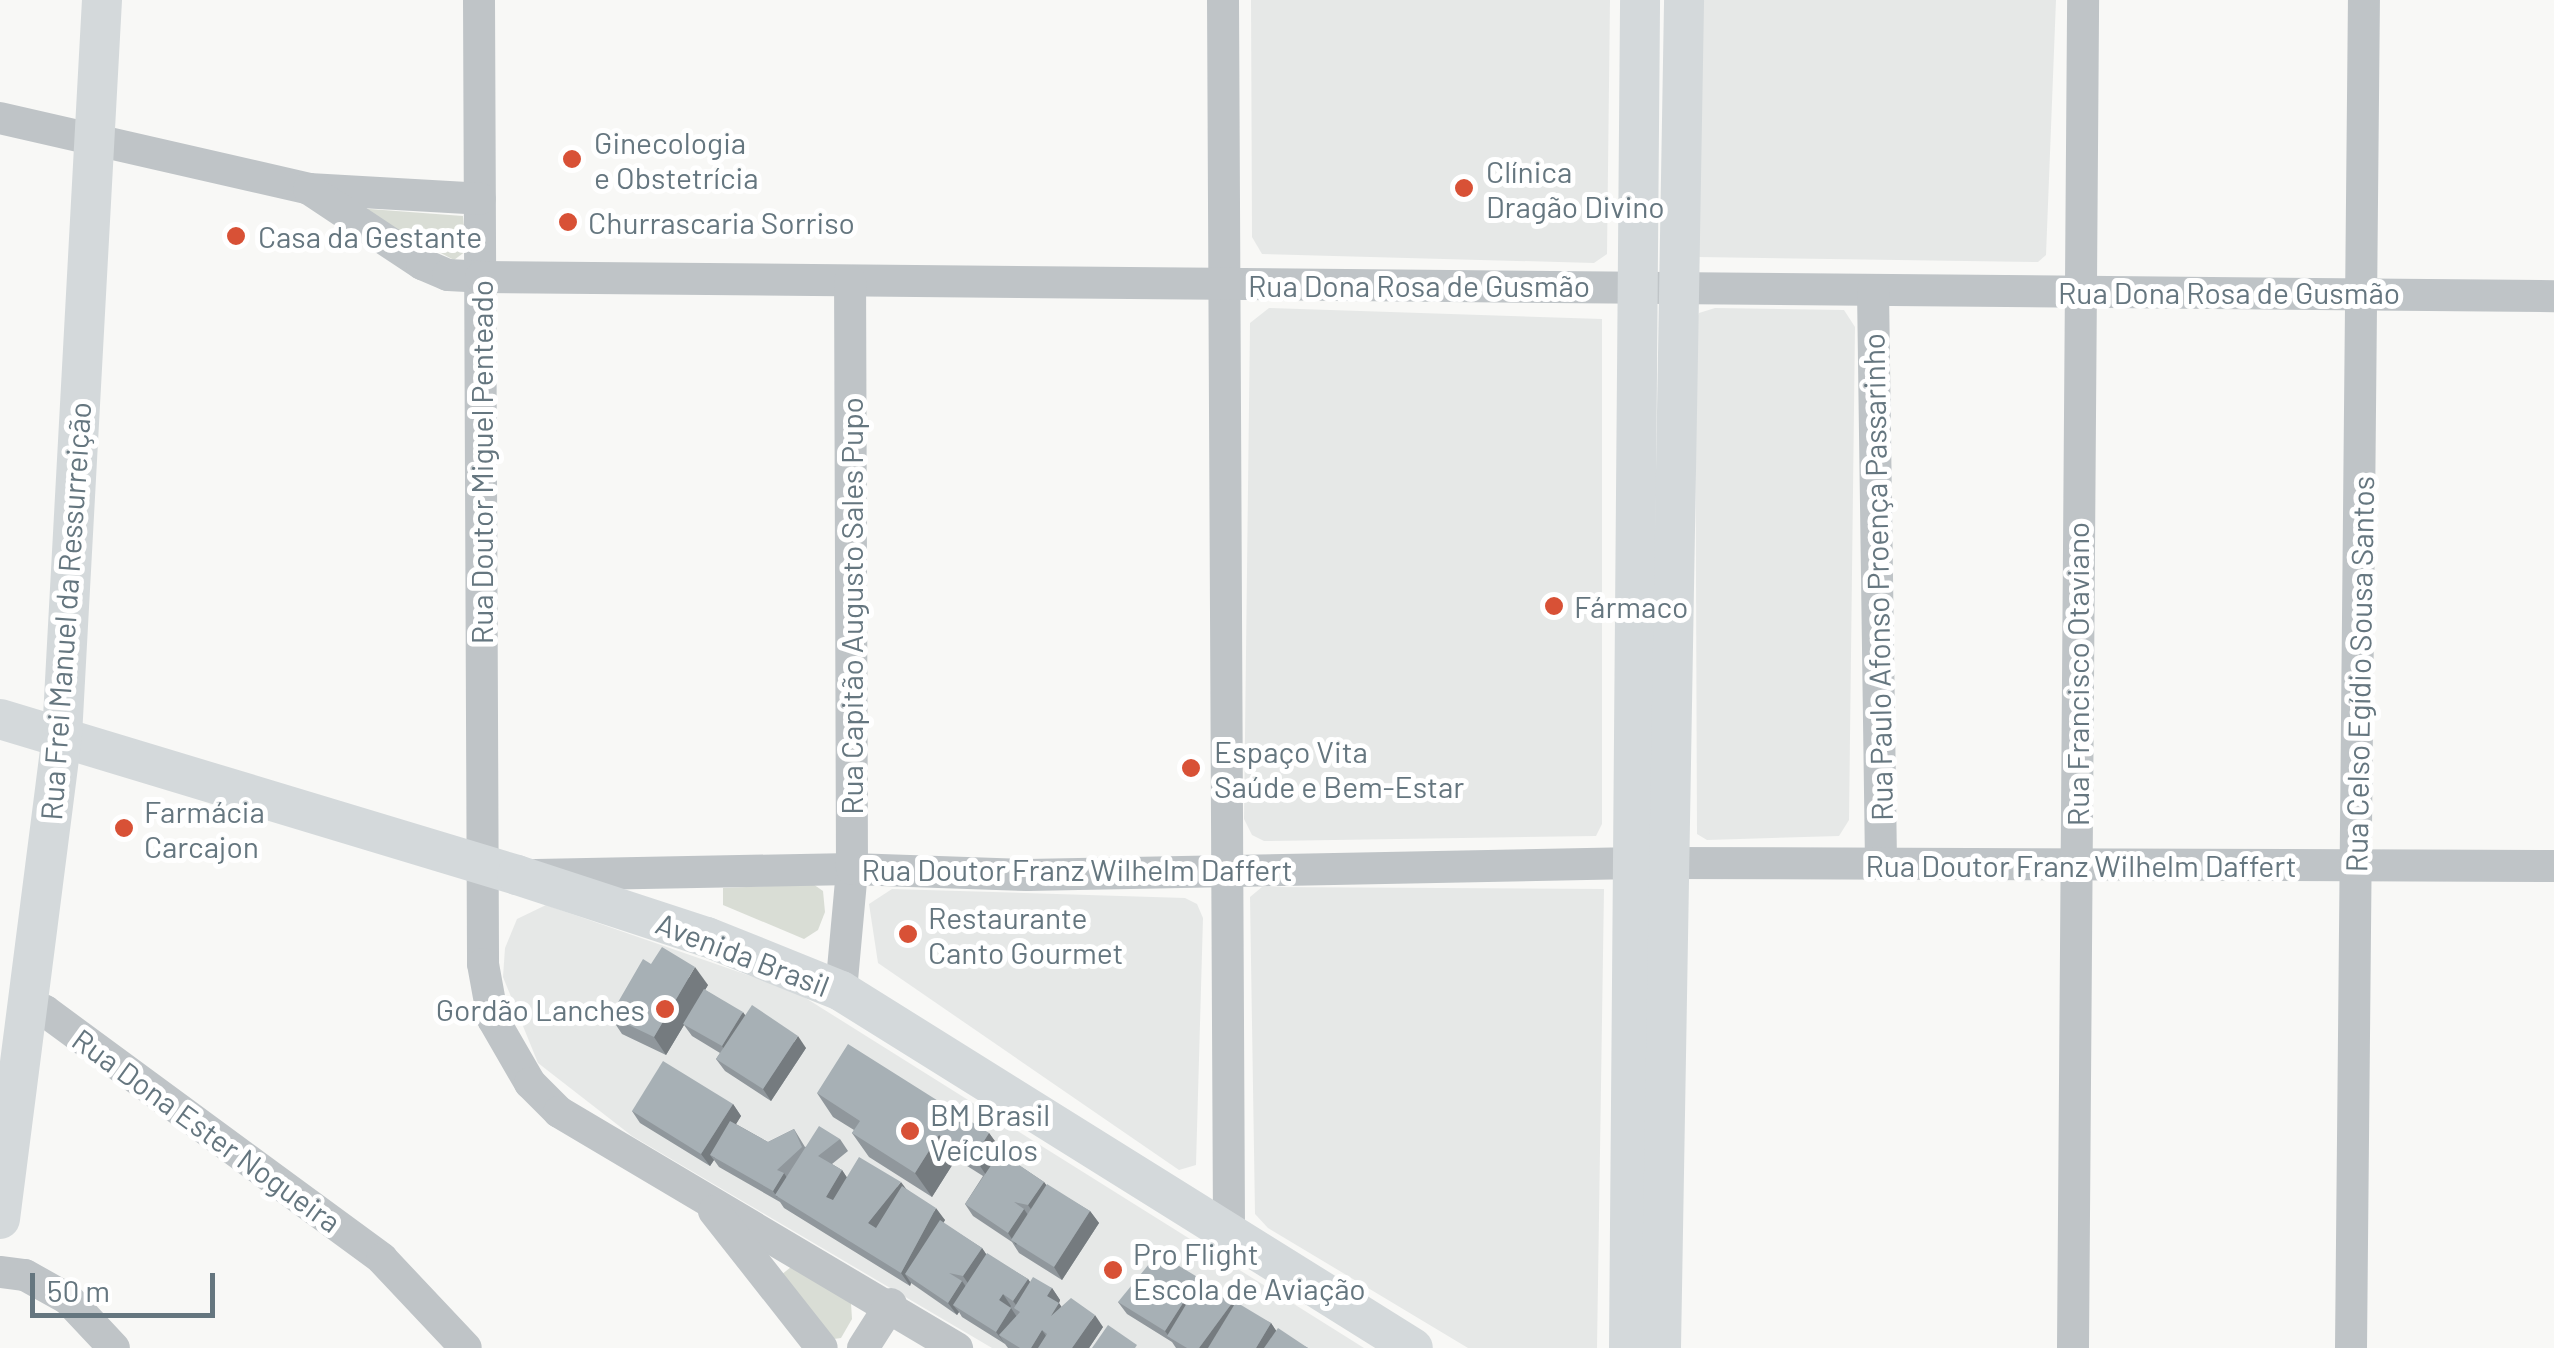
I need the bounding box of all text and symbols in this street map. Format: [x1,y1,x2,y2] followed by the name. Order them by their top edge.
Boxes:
[594,124,758,194] place label: Ginecologia e Obstetrícia
[559,146,585,172] marker: Ginecologia e Obstetrícia
[1486,153,1665,224] place label: Clínica Dragão Divino
[1451,175,1477,201] marker: Clínica Dragão Divino
[588,204,855,240] place label: Churrascaria Sorriso
[557,211,579,233] marker: Churrascaria Sorriso
[258,218,482,254] place label: Casa da Gestante
[223,223,249,249] marker: Casa da Gestante
[1248,267,1590,303] street label: Rua Dona Rosa de Gusmão
[2058,274,2400,310] street label: Rua Dona Rosa de Gusmão
[463,280,499,644] street label: Rua Doutor Miguel Penteado
[1855,333,1899,821] street label: Rua Paulo Afonso Proença Passarinho
[833,397,869,815] street label: Rua Capitão Augusto Sales Pupo
[32,401,98,821] street label: Rua Frei Manuel da Ressurreição
[2338,475,2380,873] street label: Rua Celso Egídio Sousa Santos
[2059,522,2095,826] street label: Rua Francisco Otaviano
[1574,588,1688,624] place label: Fármaco
[1543,595,1565,617] marker: Fármaco
[1214,733,1464,804] place label: Espaço Vita Saúde e Bem-Estar
[1178,755,1204,781] marker: Espaço Vita Saúde e Bem-Estar
[144,793,265,864] place label: Farmácia Carcajon
[113,817,135,839] marker: Farmácia Carcajon
[1865,847,2297,883] street label: Rua Doutor Franz Wilhelm Daffert
[861,851,1293,887] street label: Rua Doutor Franz Wilhelm Daffert
[928,899,1123,970] place label: Restaurante Canto Gourmet
[651,904,835,1004] street label: Avenida Brasil
[897,923,919,945] marker: Restaurante Canto Gourmet
[436,991,645,1027] place label: Gordão Lanches
[654,998,676,1020] marker: Gordão Lanches
[66,1021,348,1239] street label: Rua Dona Ester Nogueira
[930,1096,1050,1166] place label: BM Brasil Veículos
[899,1120,921,1142] marker: BM Brasil Veículos
[1133,1235,1366,1306] place label: Pro Flight Escola de Aviação
[35,1253,220,1315] scale bar
[1102,1259,1124,1281] marker: Pro Flight Escola de Aviação
[47,1272,110,1308] text: 50 m

